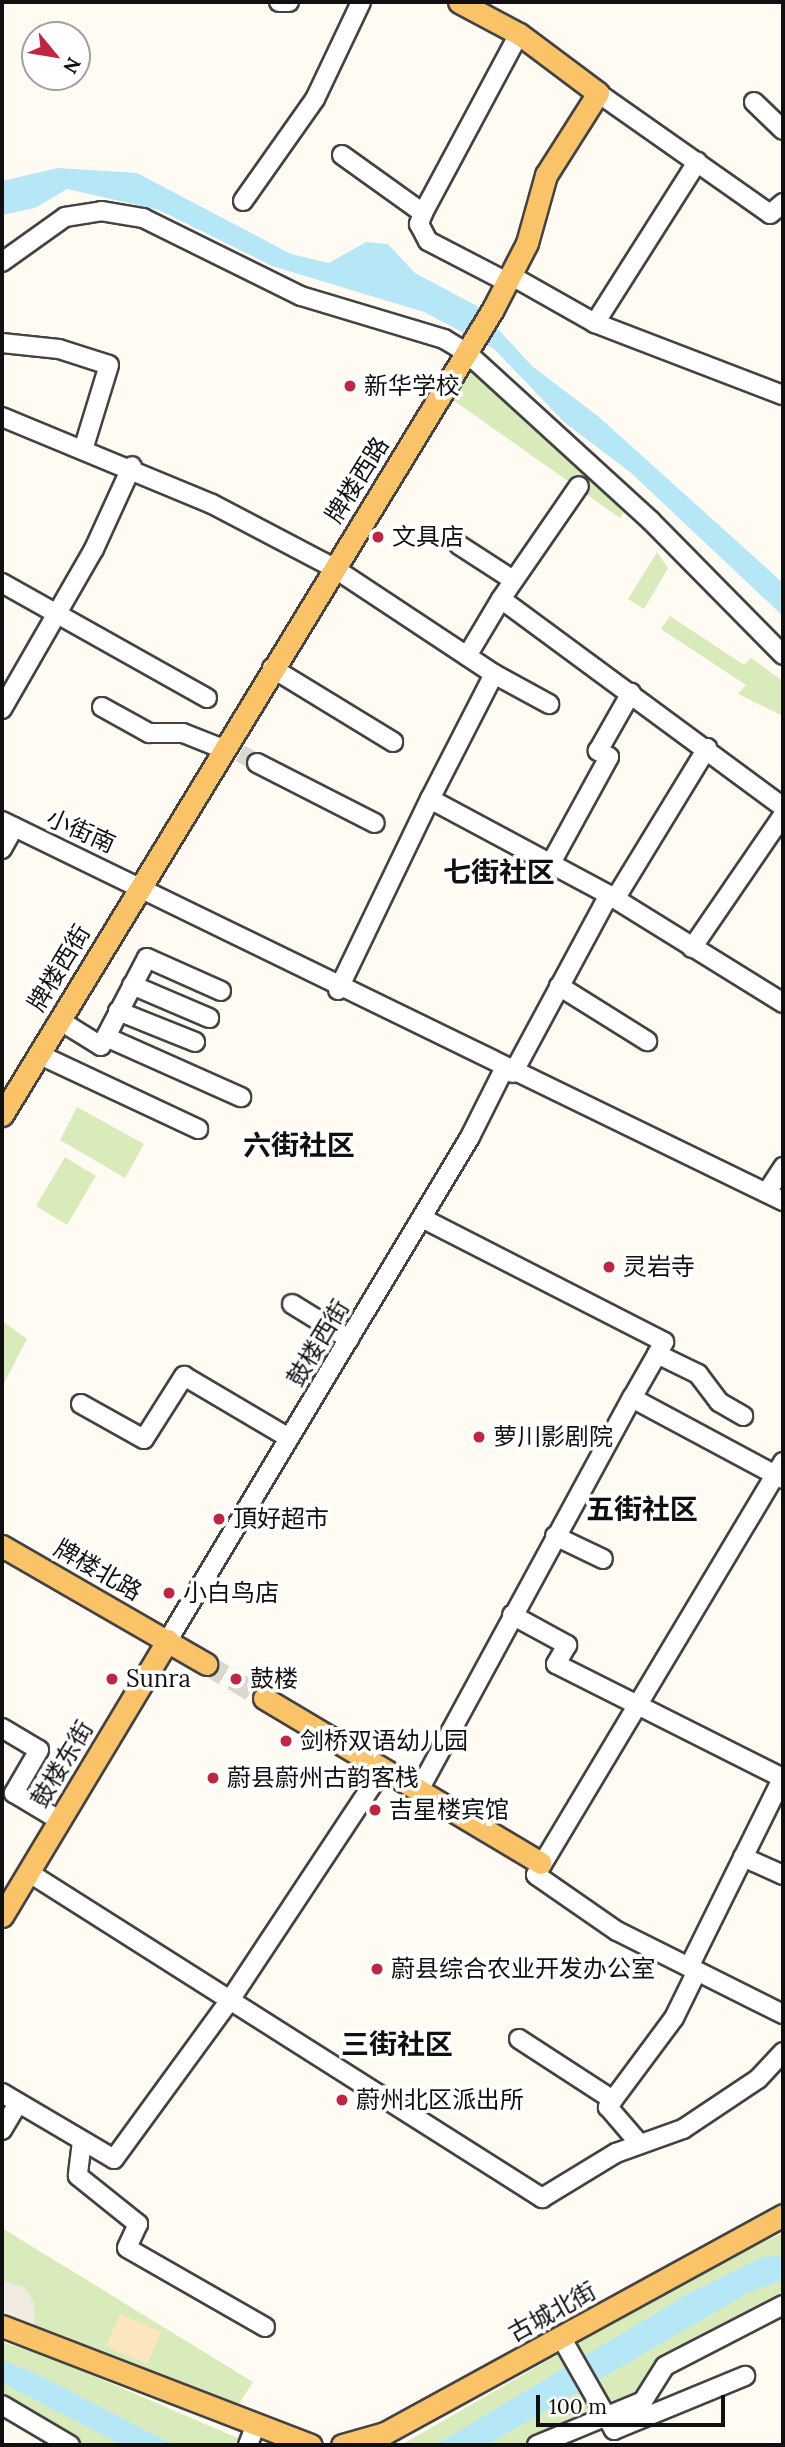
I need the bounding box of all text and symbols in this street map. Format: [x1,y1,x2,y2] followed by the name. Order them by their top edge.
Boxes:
[21,21,91,91] north arrow
[58,53,87,78] text: N
[364,372,460,400] place label: 新华学校
[342,378,358,394] marker: 新华学校
[319,432,395,528] street label: 牌楼西路
[392,523,464,551] place label: 文具店
[370,529,386,545] marker: 文具店
[42,803,120,859] street label: 小街南
[443,855,555,889] district label: 七街社区
[22,919,96,1017] street label: 牌楼西街
[243,1128,355,1162] district label: 六街社区
[623,1253,695,1281] place label: 灵岩寺
[601,1259,617,1275] marker: 灵岩寺
[281,1294,355,1392] street label: 鼓楼西街
[493,1423,613,1451] place label: 萝川影剧院
[471,1429,487,1445] marker: 萝川影剧院
[586,1492,698,1526] district label: 五街社区
[233,1505,329,1533] place label: 頂好超市
[211,1511,227,1527] marker: 頂好超市
[49,1534,147,1606] street label: 牌楼北路
[183,1579,279,1607] place label: 小白鸟店
[161,1585,177,1601] marker: 小白鸟店
[126,1665,191,1693] place label: Sunra
[250,1665,298,1693] place label: 鼓楼
[104,1671,120,1687] marker: Sunra
[228,1671,244,1687] marker: 鼓楼
[25,1715,99,1813] street label: 鼓楼东街
[300,1727,468,1755] place label: 剑桥双语幼儿园
[278,1733,294,1749] marker: 剑桥双语幼儿园
[227,1764,419,1792] place label: 蔚县蔚州古韵客栈
[205,1770,221,1786] marker: 蔚县蔚州古韵客栈
[389,1796,509,1824] place label: 吉星楼宾馆
[367,1802,383,1818] marker: 吉星楼宾馆
[391,1955,655,1983] place label: 蔚县综合农业开发办公室
[369,1961,385,1977] marker: 蔚县综合农业开发办公室
[341,2027,453,2061] district label: 三街社区
[356,2086,524,2114] place label: 蔚州北区派出所
[334,2092,350,2108] marker: 蔚州北区派出所
[503,2276,601,2348] street label: 古城北街
[540,2380,729,2424] scale bar
[549,2393,607,2420] text: 100 m

